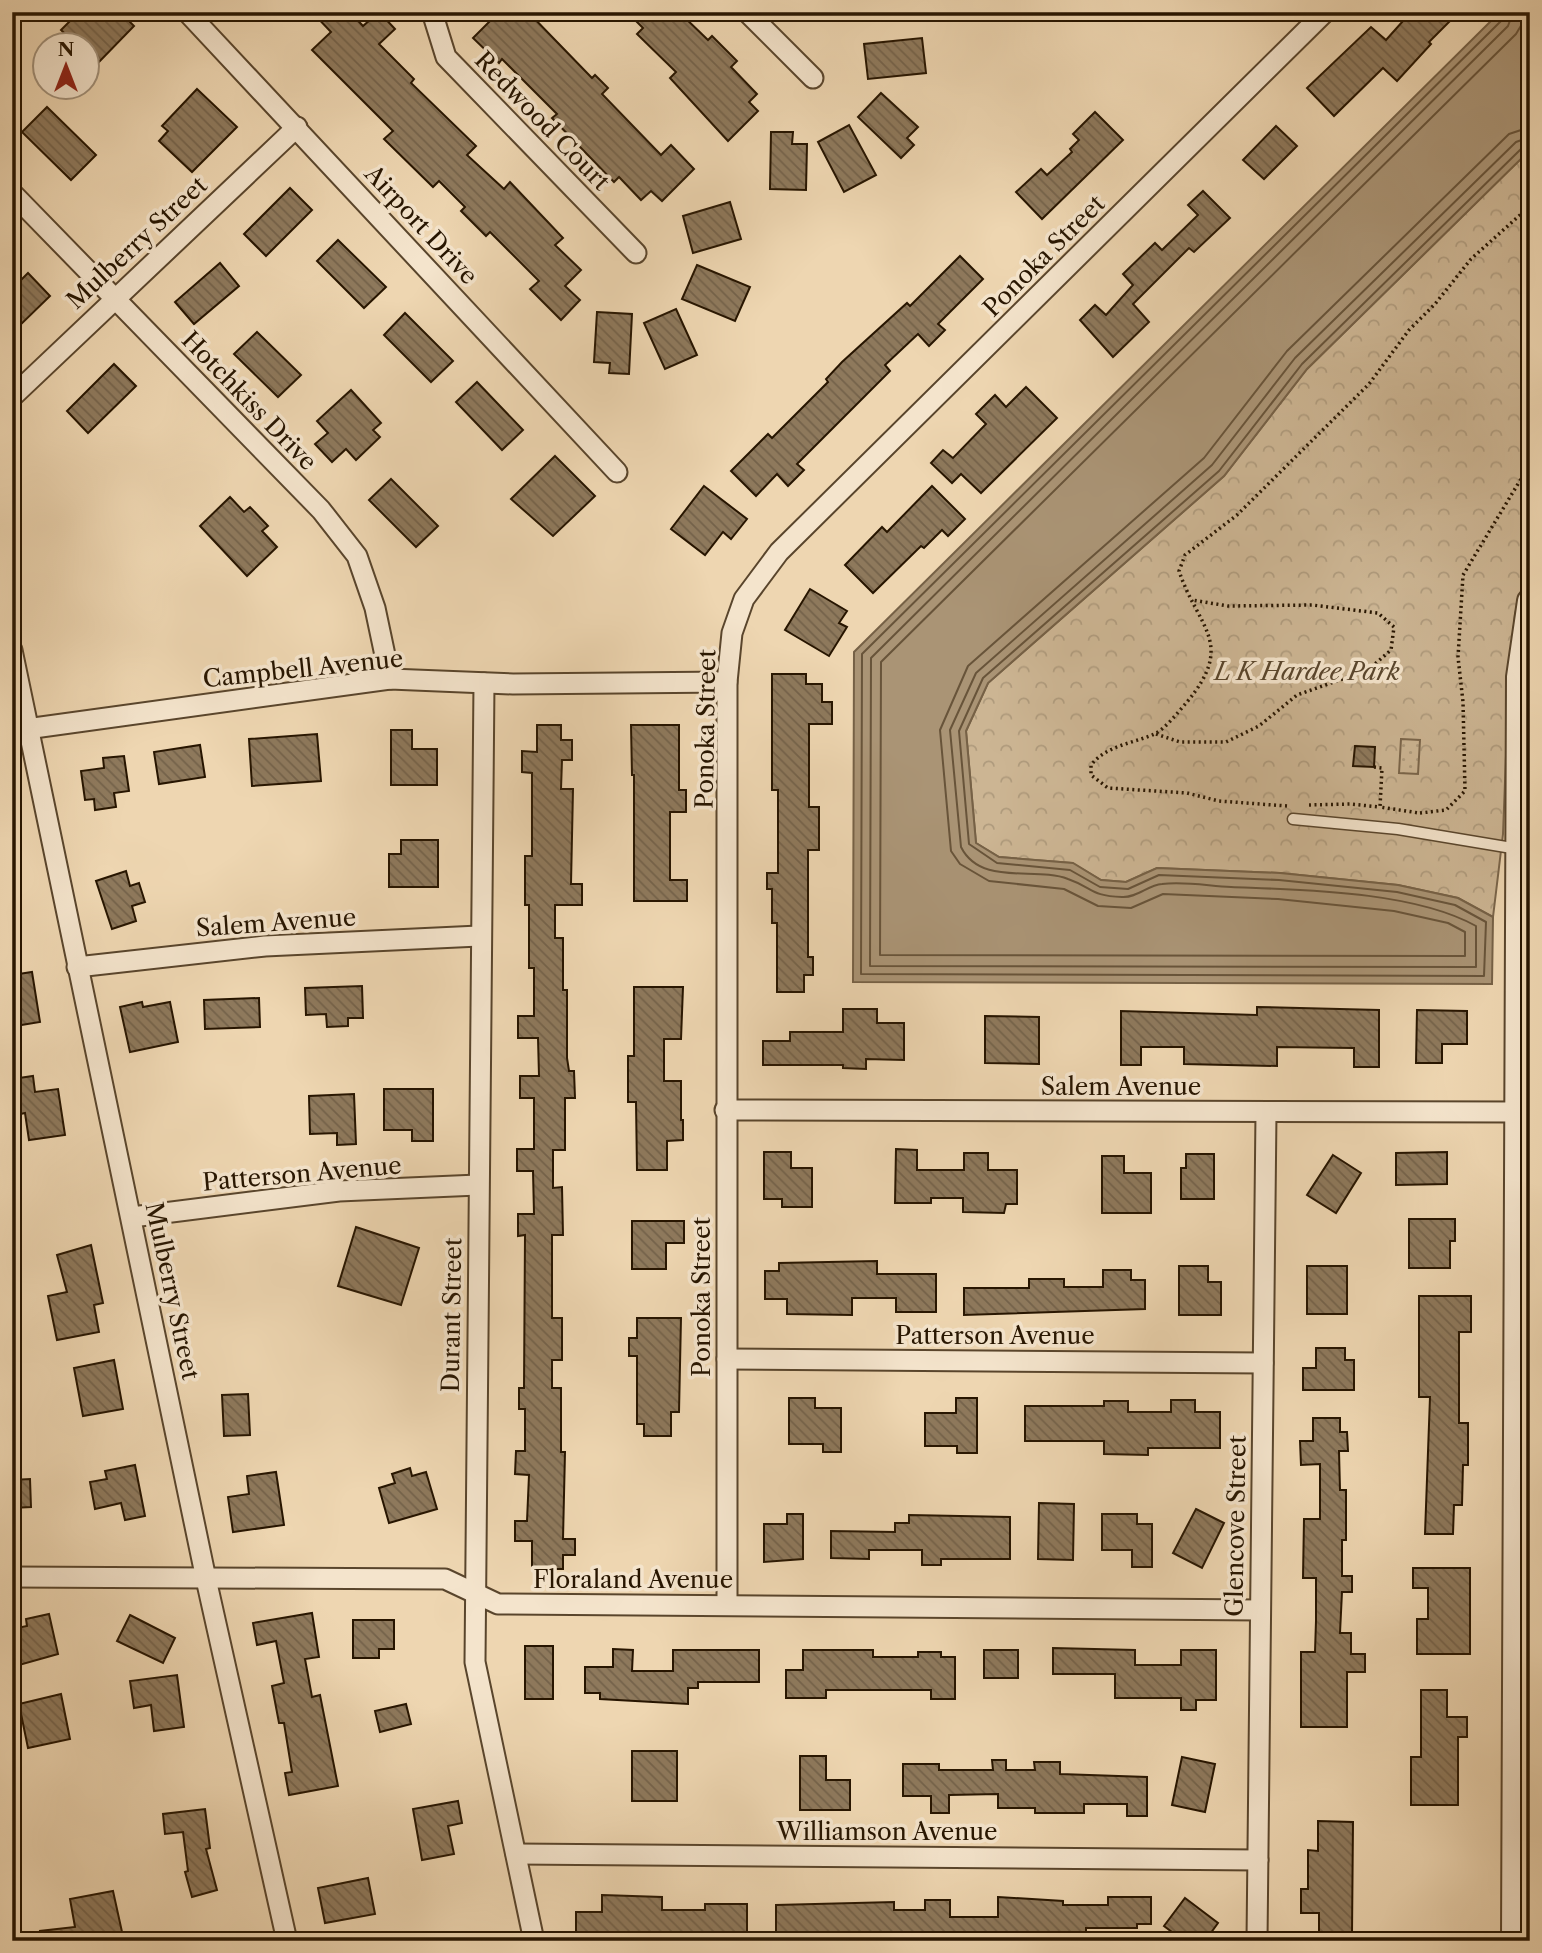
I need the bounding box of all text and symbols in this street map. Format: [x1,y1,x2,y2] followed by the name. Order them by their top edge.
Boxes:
[32,32,102,102] north arrow
[58,38,74,61] text: N
[469,45,616,196] street label: Redwood Court
[358,158,484,290] street label: Airport Drive
[61,170,213,315] street label: Mulberry Street
[977,189,1111,322] street label: Ponoka Street
[176,325,323,476] street label: Hotchkiss Drive
[201,644,405,693] street label: Campbell Avenue
[690,648,721,809] street label: Ponoka Street
[1212,657,1400,686] park label: L K Hardee Park
[195,902,357,943] street label: Salem Avenue
[1041,1072,1201,1101] street label: Salem Avenue
[201,1150,403,1197] street label: Patterson Avenue
[139,1199,206,1383] street label: Mulberry Street
[687,1217,716,1377] street label: Ponoka Street
[436,1237,467,1393] street label: Durant Street
[895,1321,1095,1350] street label: Patterson Avenue
[1219,1434,1252,1617] street label: Glencove Street
[533,1565,733,1594] street label: Floraland Avenue
[775,1817,998,1846] street label: Williamson Avenue

